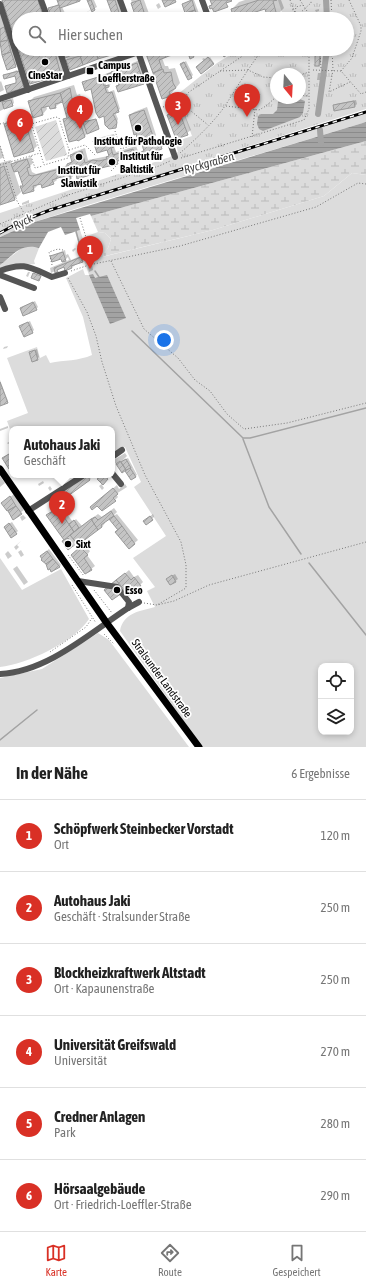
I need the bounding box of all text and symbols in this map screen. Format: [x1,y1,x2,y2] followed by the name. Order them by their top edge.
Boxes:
[12,12,354,56] search box
[26,23,48,45] icon: search
[58,26,123,43] text: Hier suchen
[40,57,50,67] marker: CineStar
[98,59,155,84] place label: Campus Loefflerstraße
[85,66,95,76] marker: Campus Loefflerstraße
[270,68,306,104] north arrow
[28,69,63,81] place label: CineStar
[234,84,260,117] pin: 5
[165,92,191,125] pin: 3
[67,96,93,129] pin: 4
[7,109,33,142] pin: 6
[133,123,143,133] marker: Institut für Pathologie
[94,135,182,147] place label: Institut für Pathologie
[182,149,236,177] water label: Ryckgraben
[120,150,163,175] place label: Institut für Baltistik
[74,152,84,162] marker: Institut für Slawistik
[107,157,117,167] marker: Institut für Baltistik
[58,164,101,189] place label: Institut für Slawistik
[11,211,36,233] water label: Ryck
[77,236,103,269] pin: 1
[154,330,174,350] your location
[9,426,115,478] popup
[24,436,100,453] text: Autohaus Jaki
[24,453,66,468] text: Geschäft
[49,491,75,524] pin: 2
[76,538,92,550] place label: Sixt
[63,539,73,549] marker: Sixt
[125,584,143,596] place label: Esso
[112,585,122,595] marker: Esso
[130,637,194,719] street label: Stralsunder Landstraße
[318,663,354,735] map controls
[318,663,354,699] button: locate
[318,699,354,735] button: layers
[16,763,88,783] text: In der Nähe
[291,766,350,781] text: 6 Ergebnisse
[54,820,234,837] text: Schöpfwerk Steinbecker Vorstadt
[26,828,32,843] text: 1
[321,828,350,843] text: 120 m
[54,837,69,852] text: Ort
[54,892,130,909] text: Autohaus Jaki
[26,900,32,915] text: 2
[321,900,350,915] text: 250 m
[54,909,190,924] text: Geschäft · Stralsunder Straße
[54,964,206,981] text: Blockheizkraftwerk Altstadt
[26,972,32,987] text: 3
[321,972,350,987] text: 250 m
[54,981,155,996] text: Ort · Kapaunenstraße
[54,1036,176,1053] text: Universität Greifswald
[26,1044,32,1059] text: 4
[321,1044,350,1059] text: 270 m
[54,1053,107,1068] text: Universität
[54,1108,145,1125] text: Credner Anlagen
[26,1116,32,1131] text: 5
[321,1116,350,1131] text: 280 m
[54,1125,76,1140] text: Park
[54,1180,145,1197] text: Hörsaalgebäude
[26,1188,32,1203] text: 6
[321,1188,350,1203] text: 290 m
[54,1197,192,1212] text: Ort · Friedrich-Loeffler-Straße
[45,1242,67,1278] tab: Karte
[158,1242,182,1278] tab: Route
[273,1242,321,1278] tab: Gespeichert

